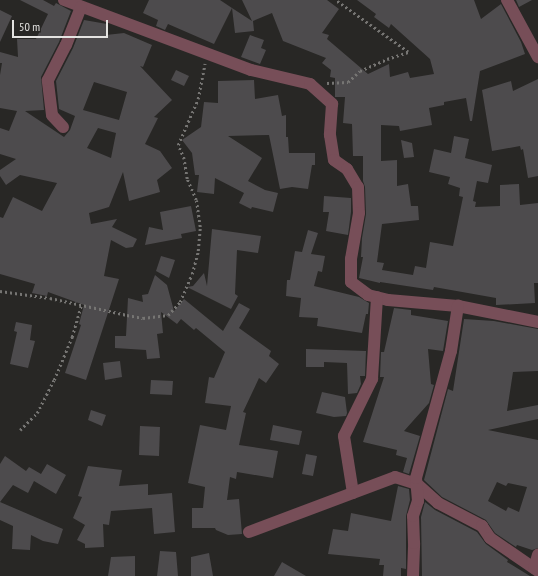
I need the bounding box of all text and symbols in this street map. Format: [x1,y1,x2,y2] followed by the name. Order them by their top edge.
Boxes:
[14,12,110,38] scale bar
[19,19,40,34] text: 50 m

